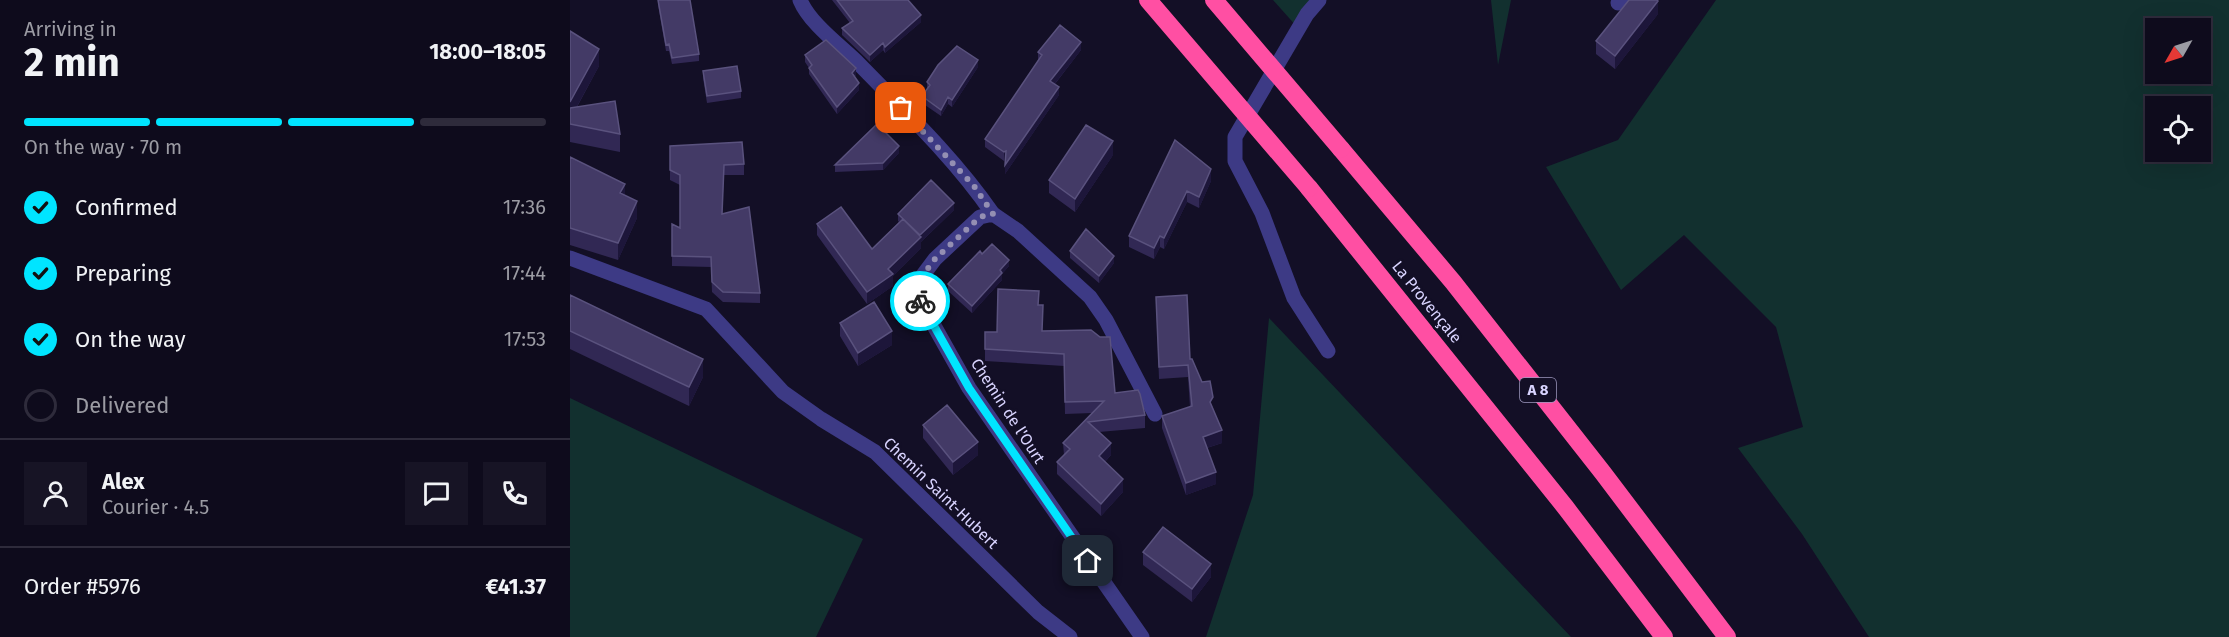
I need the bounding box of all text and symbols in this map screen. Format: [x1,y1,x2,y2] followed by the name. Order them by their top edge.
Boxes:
[24,17,117,41] text: Arriving in
[2145,18,2211,84] north arrow
[2145,18,2211,162] map controls
[429,38,546,65] text: 18:00–18:05
[24,40,120,86] text: 2 min
[875,82,926,133] pin
[884,91,917,124] icon: bag
[2145,96,2211,162] button: locate
[24,135,182,159] text: On the way · 70 m
[24,191,57,224] icon: check
[75,194,178,221] text: Confirmed
[503,195,546,219] text: 17:36
[24,257,57,290] icon: check
[1387,257,1466,347] street label: La Provençale
[75,260,171,287] text: Preparing
[502,261,546,285] text: 17:44
[890,271,950,331] courier
[904,285,937,318] icon: bike
[24,323,57,356] icon: check
[75,326,186,353] text: On the way
[504,327,546,351] text: 17:53
[967,355,1049,467] street label: Chemin de l'Ourt
[1520,378,1556,402] road number: A 8
[75,392,170,419] text: Delivered
[880,433,1002,553] street label: Chemin Saint-Hubert
[24,462,87,525] button: person
[405,462,468,525] button: chat
[483,462,546,525] button: phone
[102,468,145,495] text: Alex
[102,495,209,519] text: Courier · 4.5
[1062,535,1113,586] pin
[1071,544,1104,577] icon: home
[24,573,141,600] text: Order #5976
[485,573,546,600] text: €41.37

